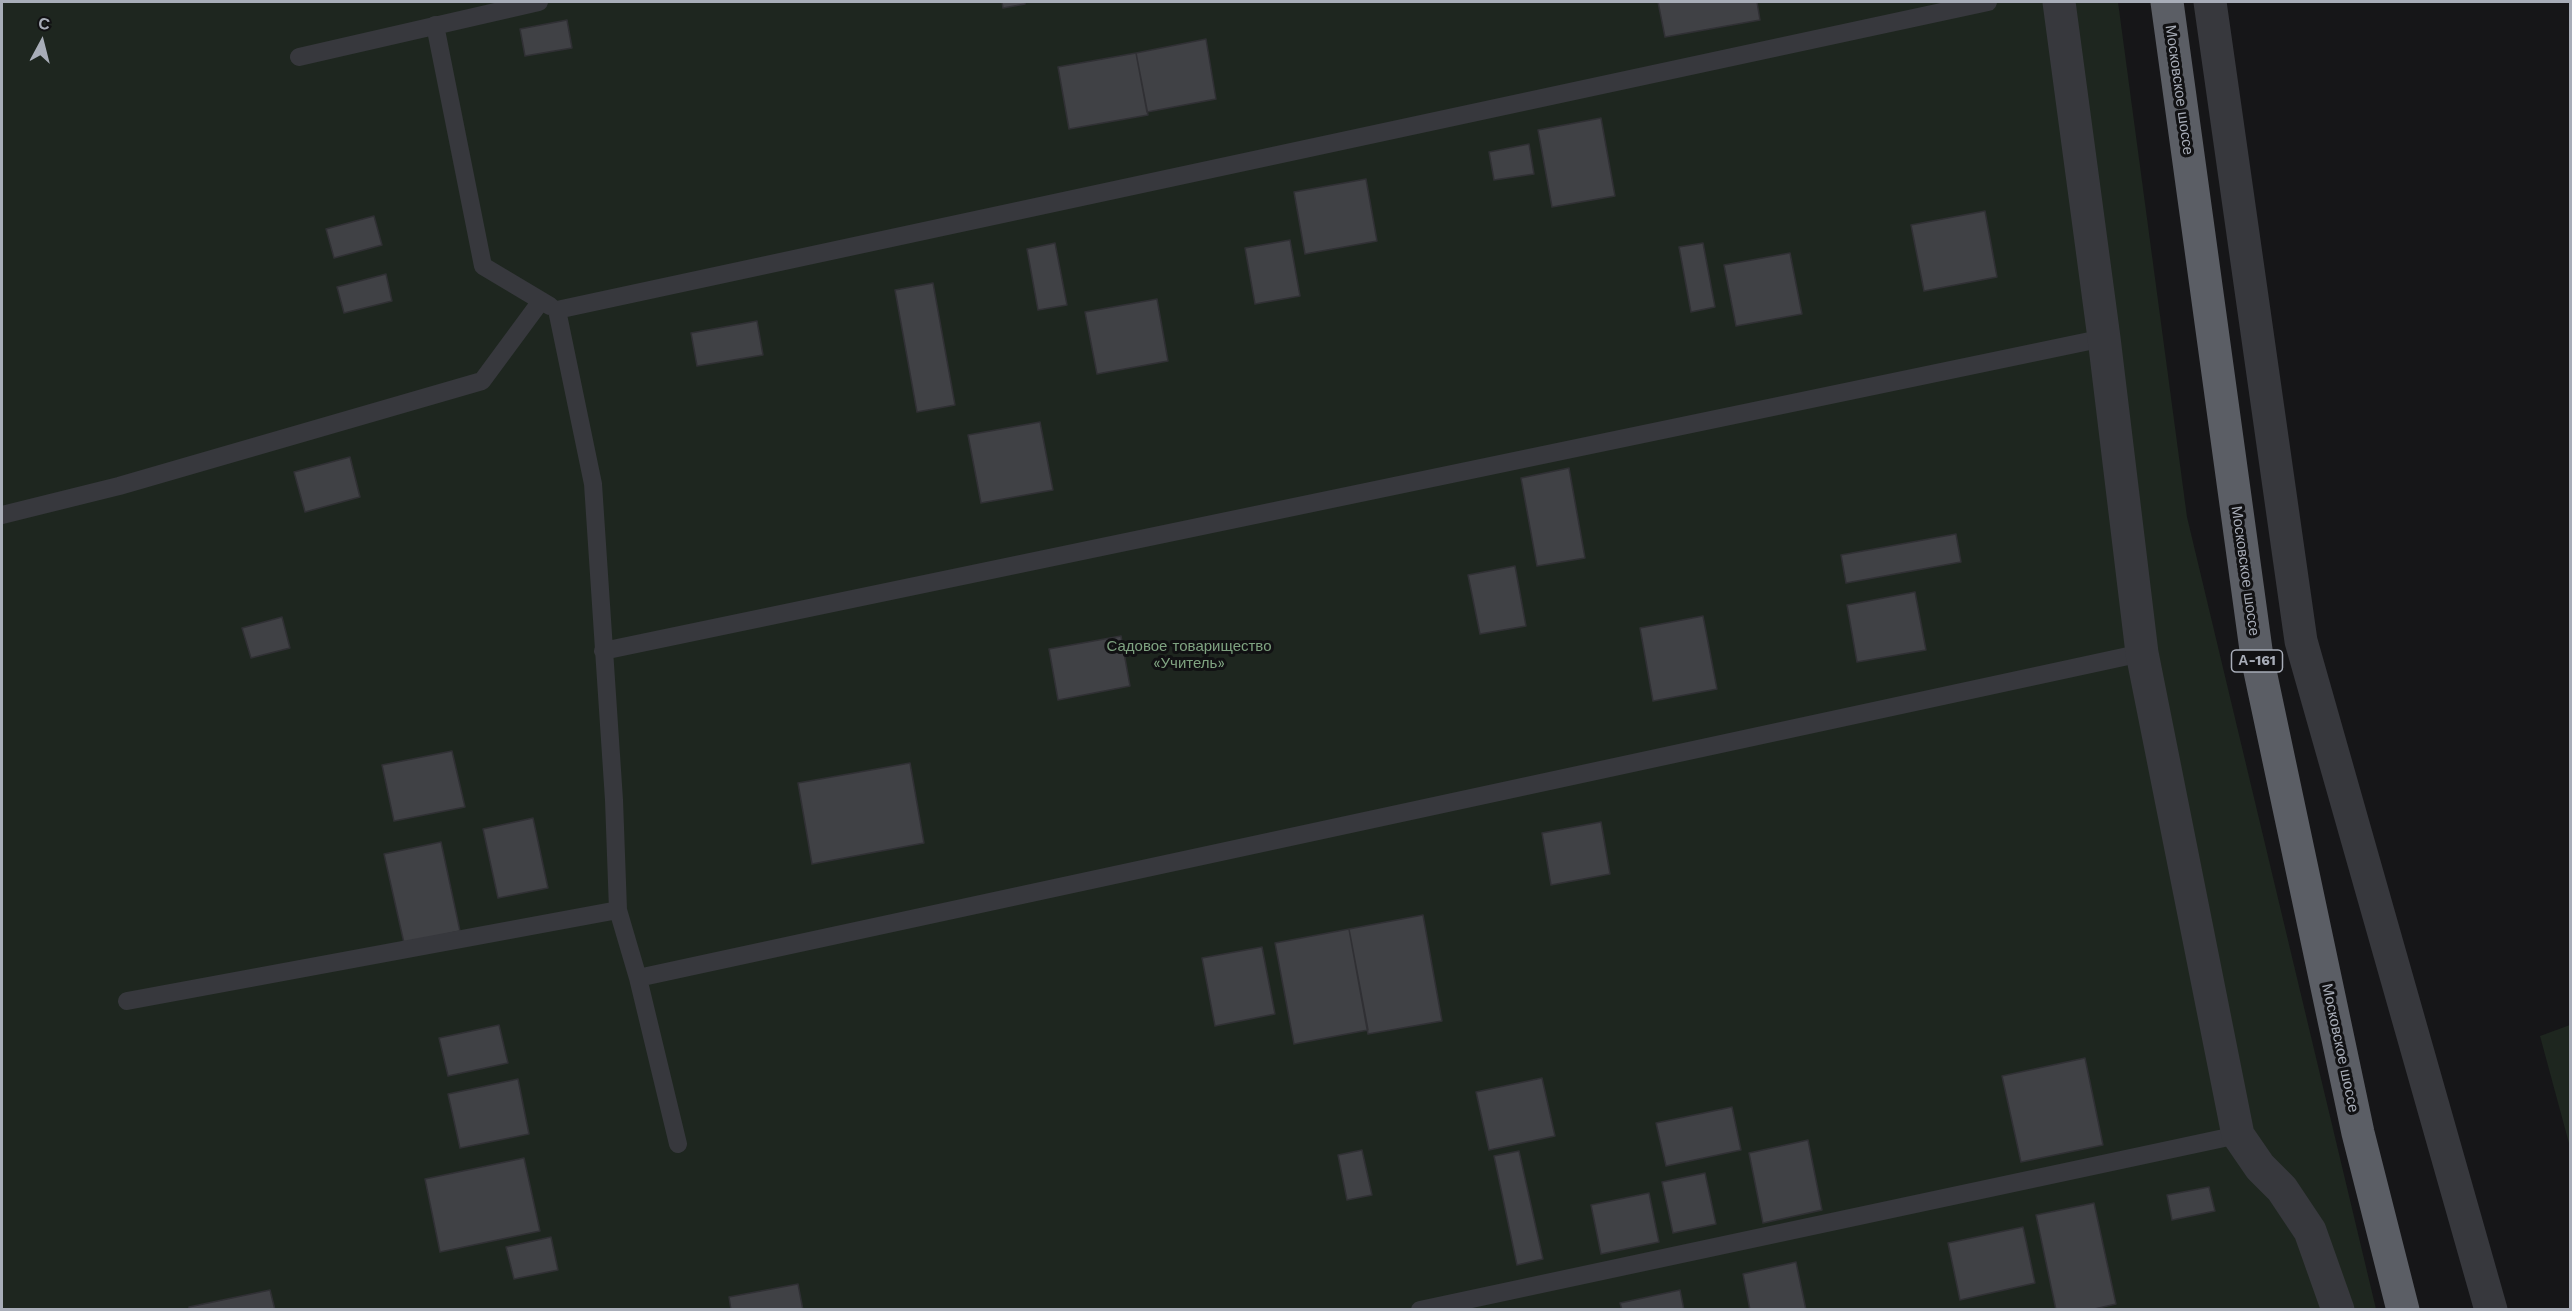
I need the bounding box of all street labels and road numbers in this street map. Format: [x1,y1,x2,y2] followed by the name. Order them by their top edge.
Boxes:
[2161,24,2197,156] street label: Московское шоссе
[2227,505,2263,637] street label: Московское шоссе
[2232,650,2282,672] road number: А-161
[2318,982,2362,1114] street label: Московское шоссе

